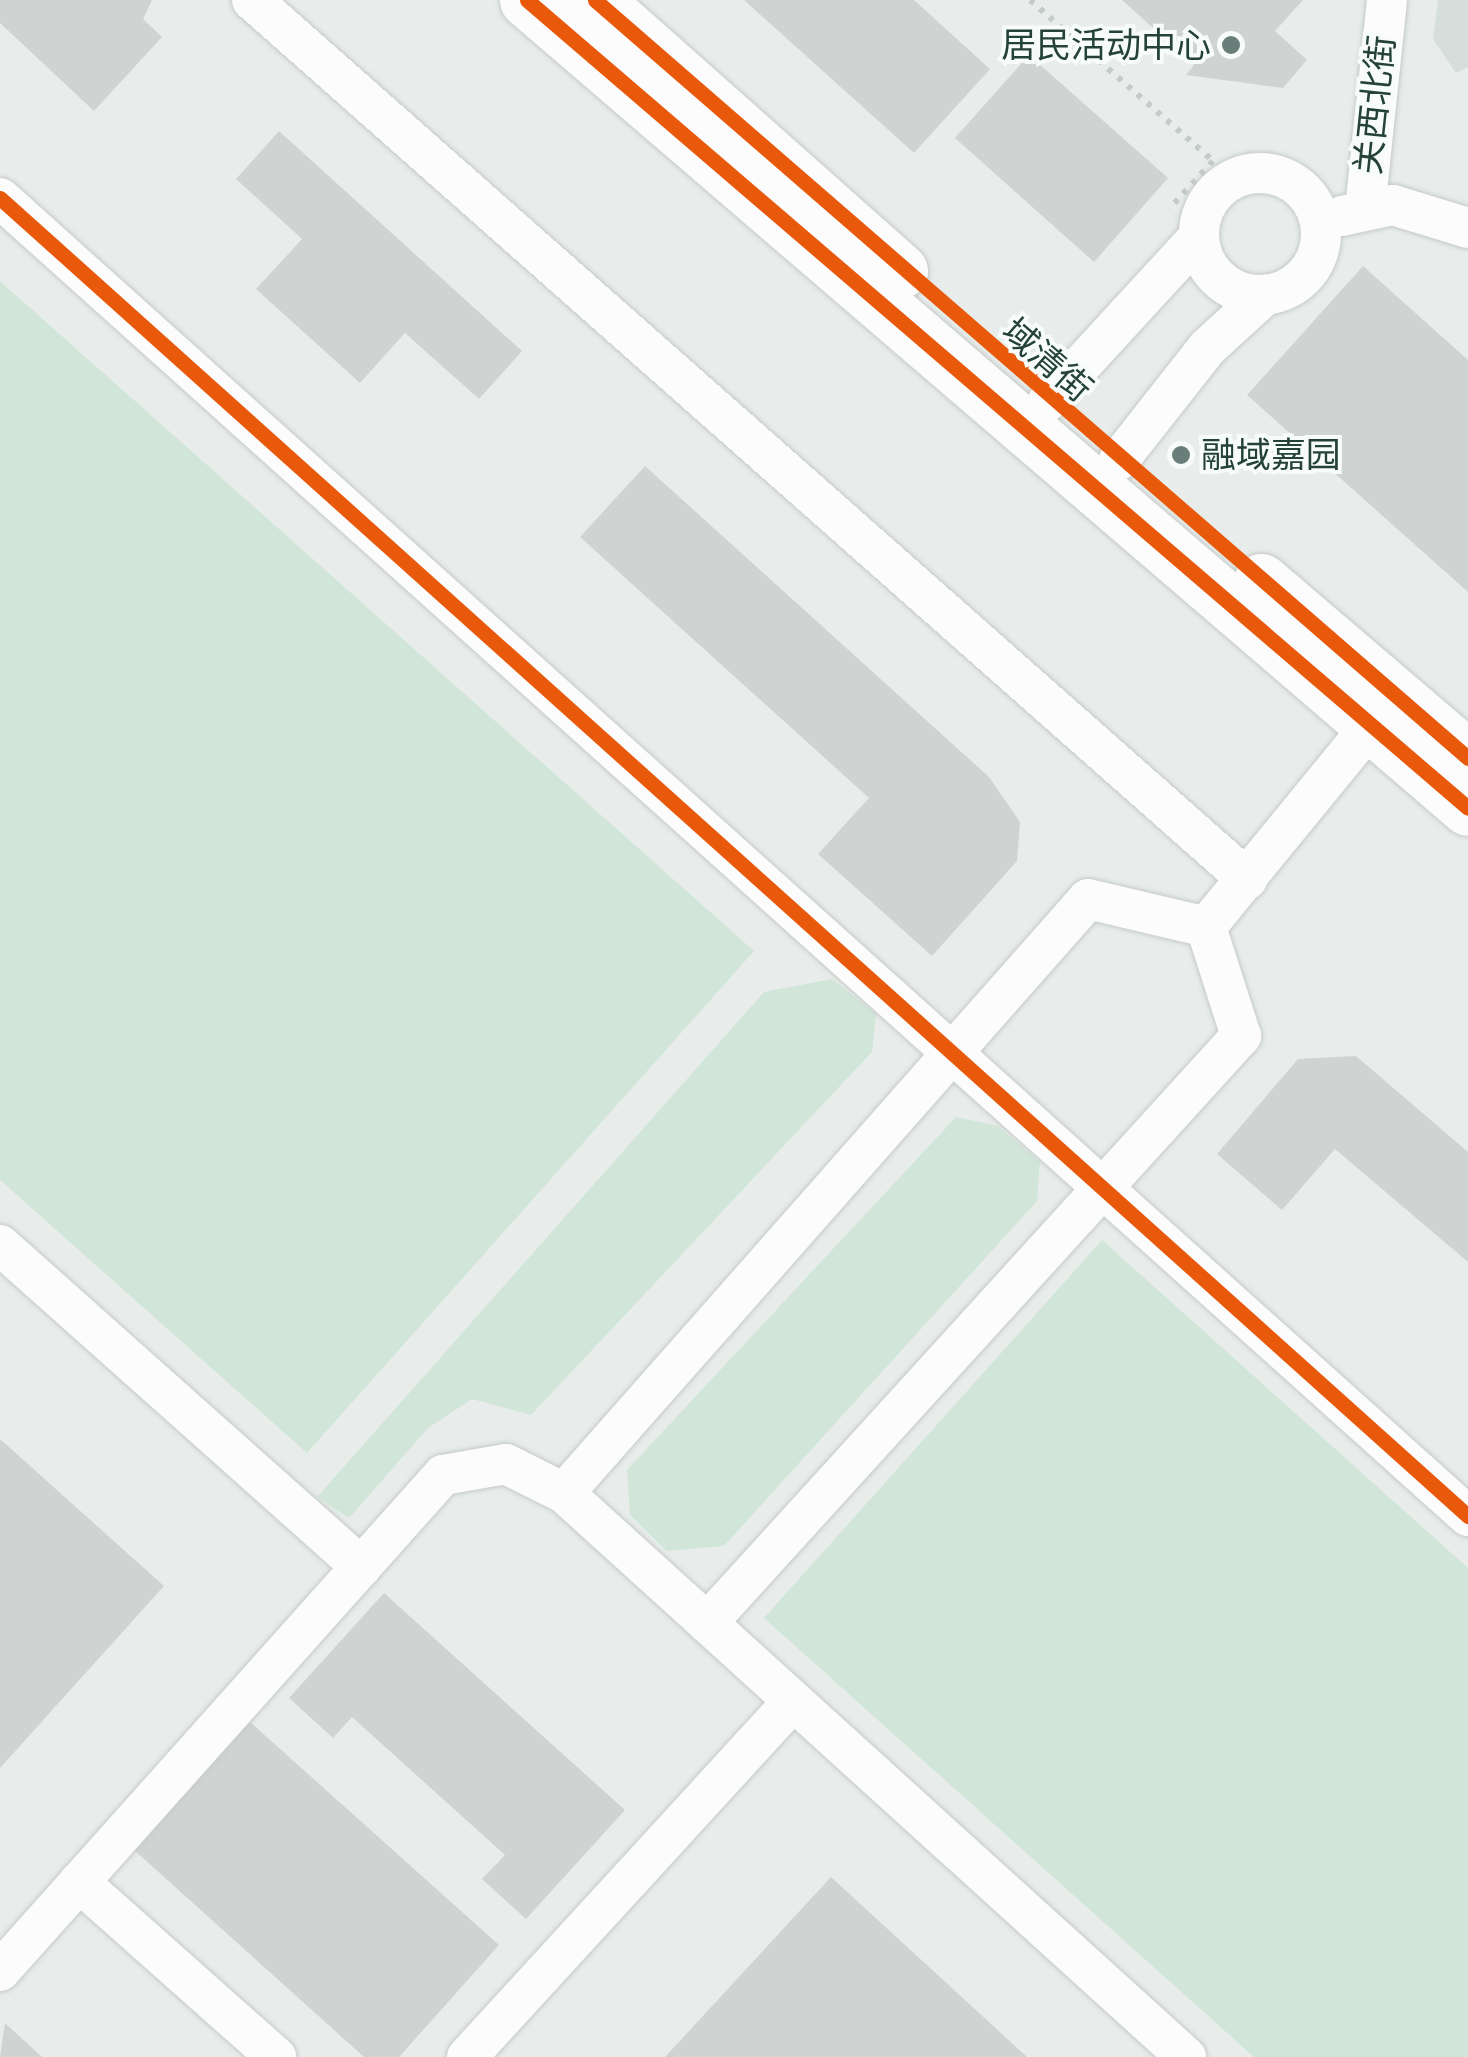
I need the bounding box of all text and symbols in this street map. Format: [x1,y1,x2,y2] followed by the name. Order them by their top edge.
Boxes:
[1001,24,1211,66] place label: 居民活动中心
[1347,33,1403,177] street label: 关西北街
[1220,34,1242,56] marker: 居民活动中心
[994,310,1100,410] street label: 域清街
[1201,434,1341,476] place label: 融域嘉园
[1170,444,1192,466] marker: 融域嘉园

